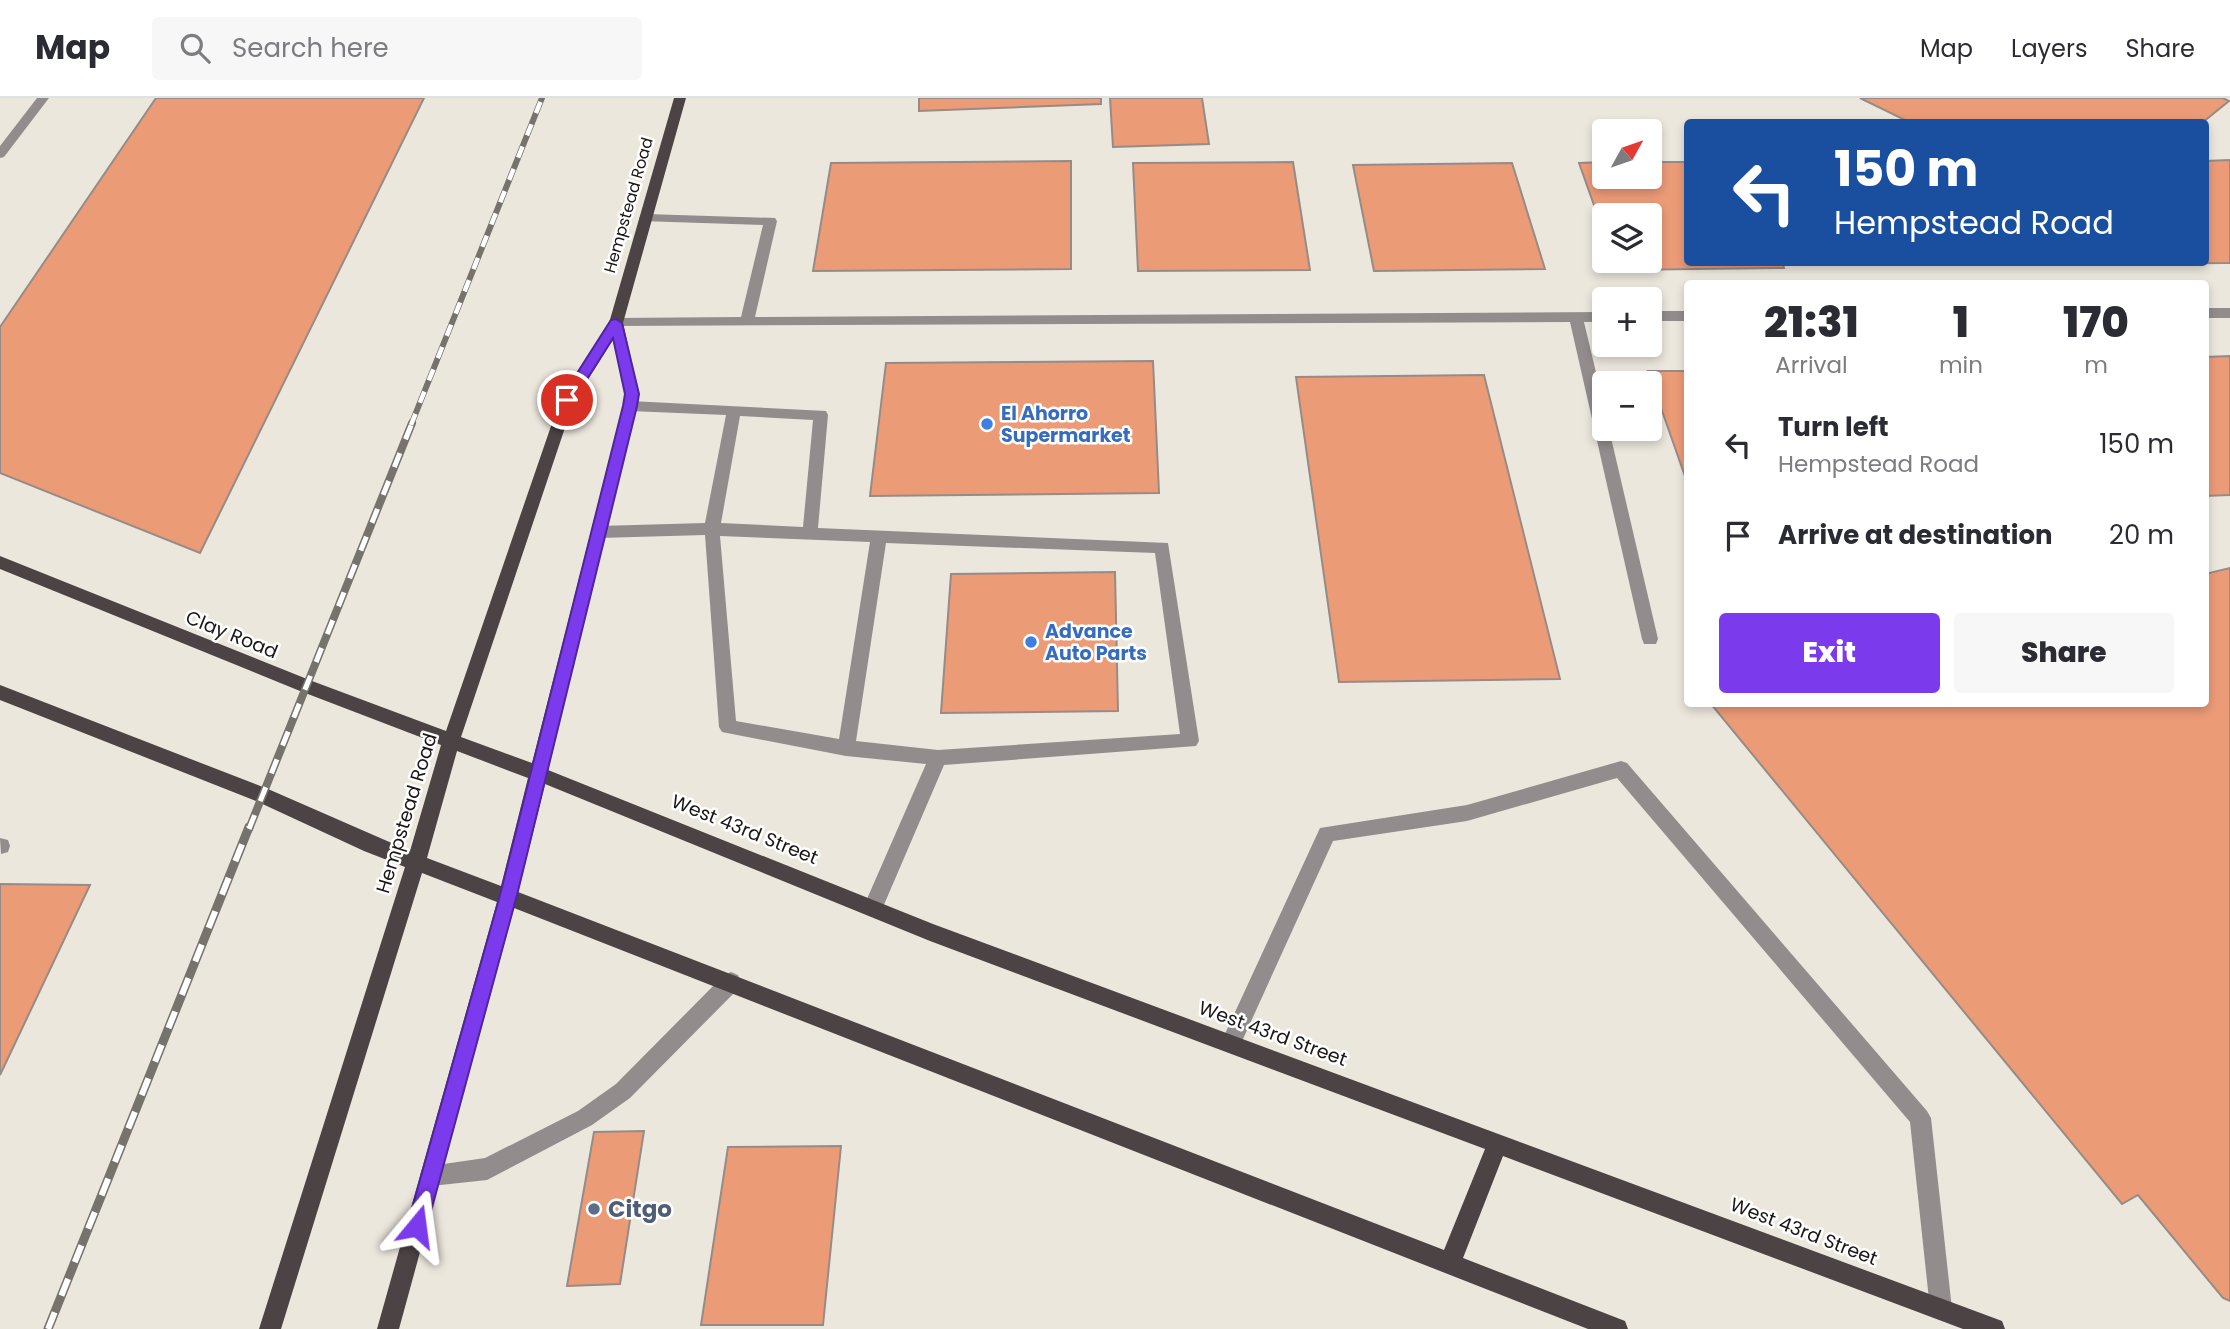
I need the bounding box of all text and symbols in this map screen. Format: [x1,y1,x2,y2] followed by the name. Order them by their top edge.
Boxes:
[152,17,642,80] search box
[35,24,110,71] text: Map
[176,29,214,67] icon: search
[232,30,389,66] text: Search here
[1920,32,1973,65] text: Map
[2011,32,2087,65] text: Layers
[2125,32,2195,65] text: Share
[1592,119,1662,189] north arrow
[1592,119,1662,441] map controls
[598,135,659,276] street label: Hempstead Road
[1834,135,1979,203] text: 150 m
[1719,147,1810,238] icon: left
[1834,200,2114,245] text: Hempstead Road
[1592,203,1662,273] button: layers
[1592,287,1662,357] button: +
[1764,293,1859,352] text: 21:31
[1953,293,1969,352] text: 1
[2063,293,2129,352] text: 170
[1775,349,1848,381] text: Arrival
[1939,349,1983,381] text: min
[2084,349,2108,381] text: m
[537,370,597,430] pin
[1592,371,1662,441] button: −
[548,381,586,419] icon: arrive
[1001,400,1131,449] place label: El Ahorro Supermarket
[1778,409,1889,445] text: Turn left
[979,416,995,432] marker: El Ahorro Supermarket
[1719,426,1757,464] icon: left
[2099,426,2174,462] text: 150 m
[1778,448,1979,480] text: Hempstead Road
[1719,517,1757,555] icon: arrive
[1778,517,2053,553] text: Arrive at destination
[2109,517,2174,553] text: 20 m
[182,604,282,665] street label: Clay Road
[1719,613,1940,693] button: Exit
[1954,613,2174,693] button: Share
[1045,618,1147,667] place label: Advance Auto Parts
[1023,634,1039,650] marker: Advance Auto Parts
[369,730,444,897] street label: Hempstead Road
[667,788,822,871] street label: West 43rd Street
[1195,994,1351,1073] street label: West 43rd Street
[380,1189,454,1263] position arrow
[1726,1191,1882,1272] street label: West 43rd Street
[608,1193,672,1225] place label: Citgo
[586,1201,602,1217] marker: Citgo

